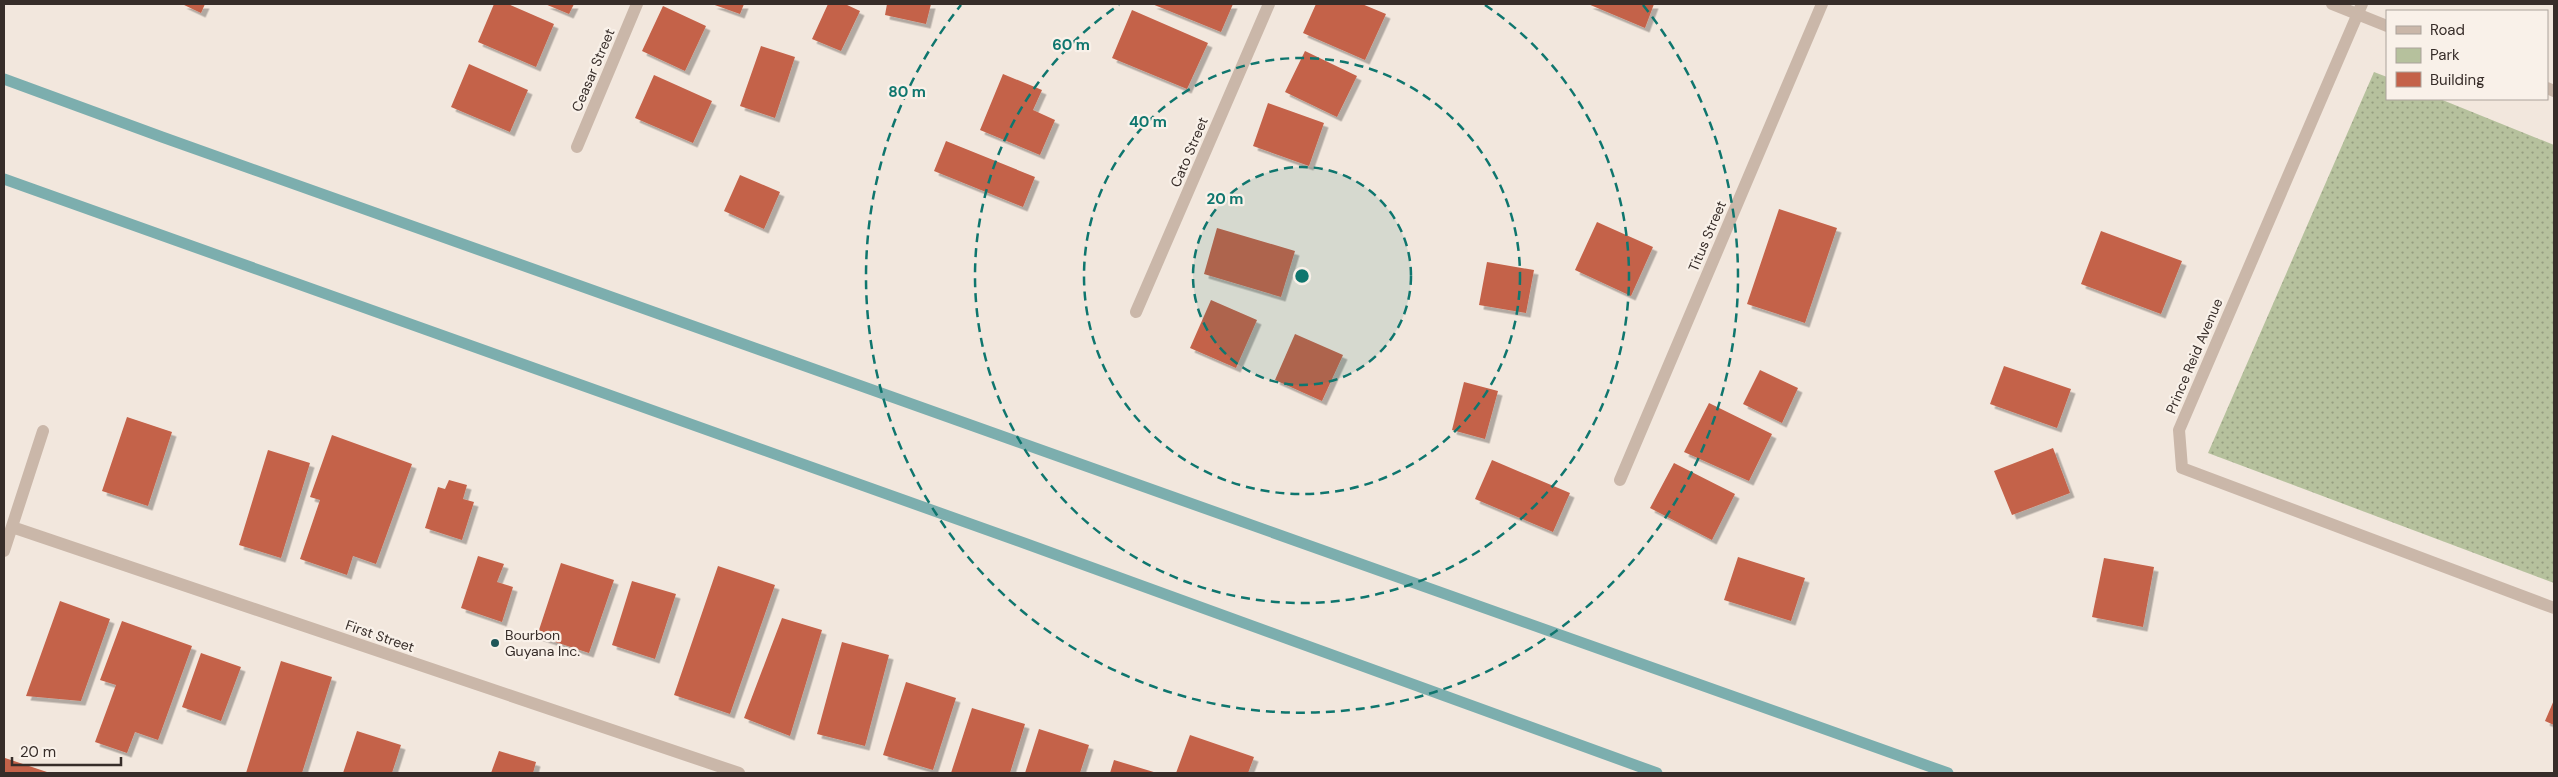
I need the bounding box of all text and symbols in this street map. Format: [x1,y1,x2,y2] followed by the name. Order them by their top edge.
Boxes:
[2386,10,2548,100] legend
[2430,20,2465,40] text: Road
[567,26,619,114] street label: Ceasar Street
[1052,35,1090,55] text: 60 m
[2430,45,2460,65] text: Park
[2430,70,2485,90] text: Building
[888,82,926,102] text: 80 m
[1129,112,1167,132] text: 40 m
[1166,114,1212,190] street label: Cato Street
[1207,189,1243,209] text: 20 m
[1684,198,1730,274] street label: Titus Street
[1293,267,1311,285] centre of rings
[2162,296,2226,416] street label: Prince Reid Avenue
[343,616,417,656] street label: First Street
[505,626,580,660] place label: Bourbon Guyana Inc.
[489,637,501,649] marker: Bourbon Guyana Inc.
[12,734,121,766] scale bar
[20,742,56,762] text: 20 m

